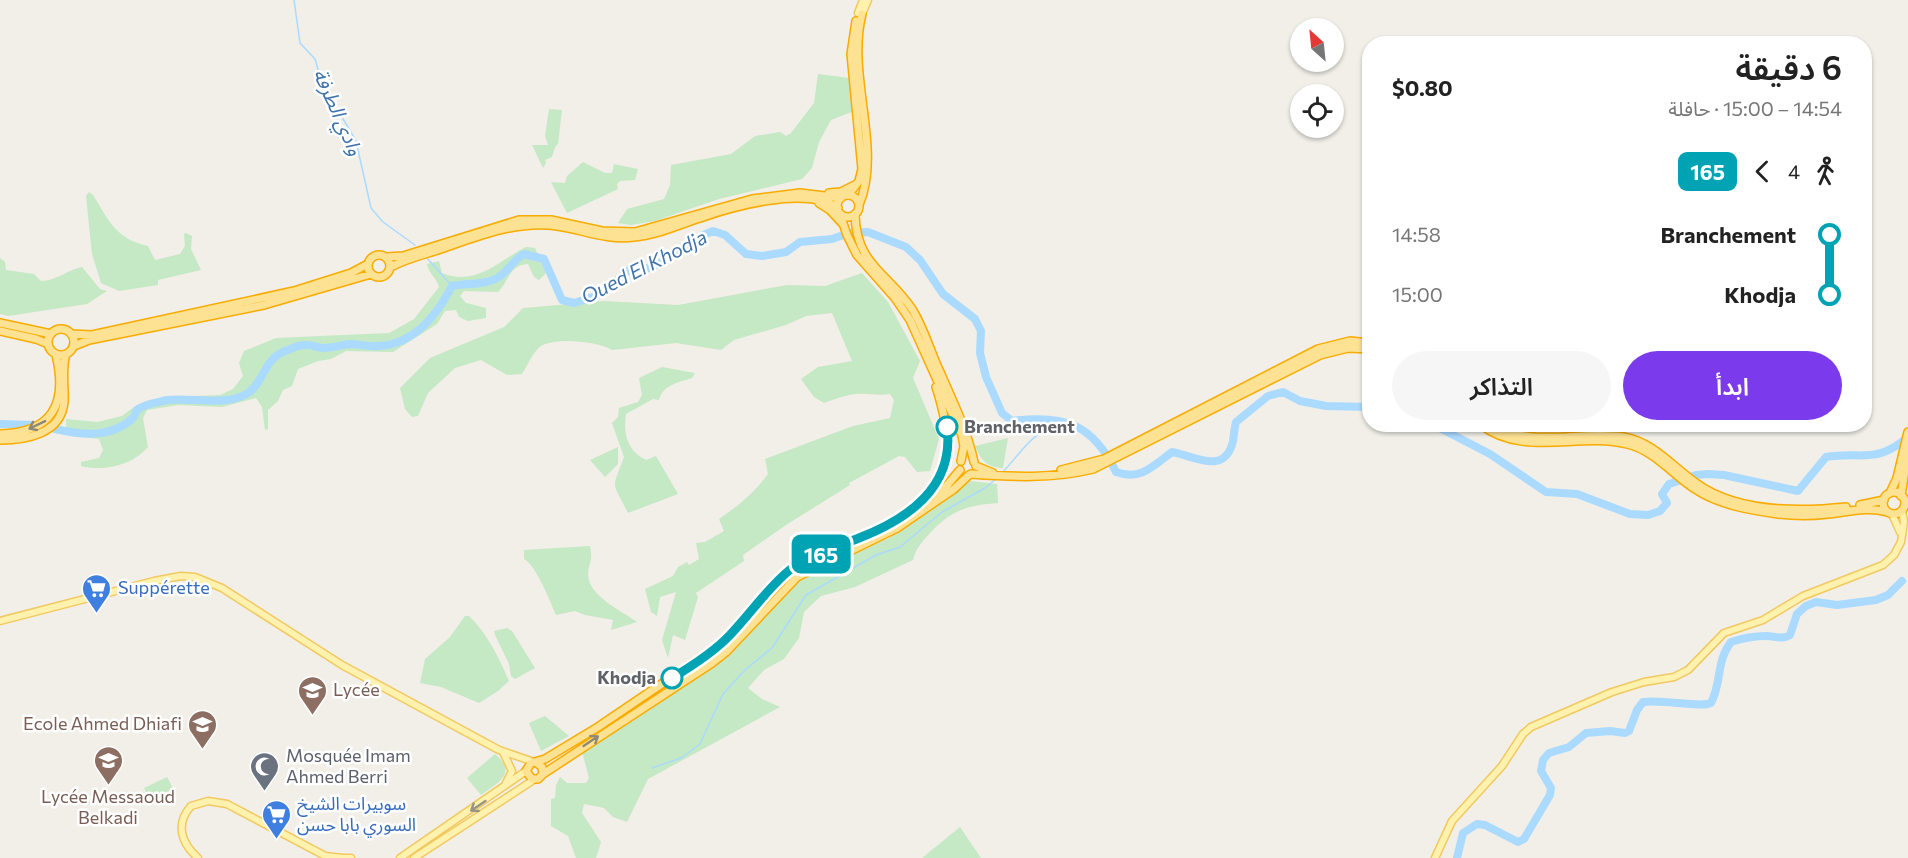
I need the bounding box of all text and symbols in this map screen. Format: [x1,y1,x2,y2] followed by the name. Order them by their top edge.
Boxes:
[1290,18,1344,72] north arrow
[1290,18,1344,138] map controls
[1735,46,1842,87] text: 6 دقيقة
[305,64,369,161] water label: وادي الطرفة
[1392,74,1453,101] text: $0.80
[1290,84,1344,138] button: locate
[1668,96,1842,120] text: 14:54 – 15:00 · حافلة
[1746,155,1779,188] icon: back
[1809,155,1842,188] icon: walk
[1690,159,1725,184] text: 165
[1788,159,1800,183] text: 4
[1660,221,1796,248] text: Branchement
[1392,222,1441,246] text: 14:58
[577,224,711,308] water label: Oued El Khodja
[1724,281,1796,308] text: Khodja
[1392,282,1443,306] text: 15:00
[1392,351,1611,420] button: التذاكر
[1623,351,1842,420] button: ابدأ
[964,415,1075,437] place label: Branchement
[936,416,958,438] marker: Branchement
[29,419,47,431] one-way arrow
[786,534,856,574] line badge: 165
[804,542,838,567] text: 165
[81,572,113,614] supermarket icon: Suppérette
[118,576,210,598] place label: Suppérette
[597,666,656,688] place label: Khodja
[661,667,683,689] marker: Khodja
[296,674,328,716] school or university icon: Lycée
[333,678,380,700] place label: Lycée
[187,708,219,750] school or university icon: Ecole Ahmed Dhiafi
[23,712,182,734] place label: Ecole Ahmed Dhiafi
[583,735,599,747] one-way arrow
[92,744,124,786] school or university icon: Lycée Messaoud Belkadi
[286,744,411,787] place label: Mosquée Imam Ahmed Berri
[249,750,281,792] mosque icon: Mosquée Imam Ahmed Berri
[41,785,175,828] place label: Lycée Messaoud Belkadi
[297,792,416,838] place label: سوبيرات الشيخ السوري بابا حسن
[260,798,292,840] supermarket icon: سوبيرات الشيخ السوري بابا حسن
[470,799,487,812] one-way arrow

